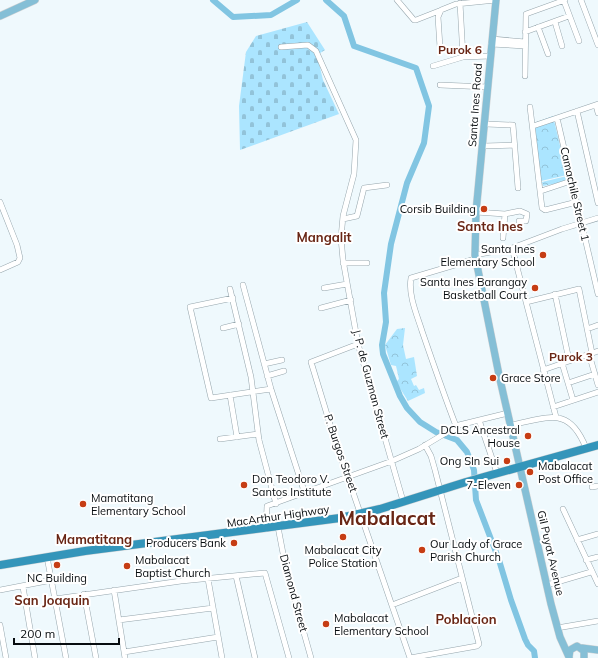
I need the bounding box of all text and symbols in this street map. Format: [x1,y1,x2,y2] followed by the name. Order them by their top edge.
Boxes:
[438,42,482,57] district label: Purok 6
[465,63,485,147] street label: Santa Ines Road
[557,146,593,242] street label: Camachile Street 1
[400,202,476,216] place label: Corsib Building
[479,204,489,214] marker: Corsib Building
[457,218,523,234] district label: Santa Ines
[296,229,352,245] district label: Mangalit
[440,242,535,269] place label: Santa Ines Elementary School
[538,250,548,260] marker: Santa Ines Elementary School
[420,275,527,302] place label: Santa Ines Barangay Basketball Court
[530,283,540,293] marker: Santa Ines Barangay Basketball Court
[350,328,392,440] street label: J. P. de Guzman Street
[549,349,593,364] district label: Purok 3
[501,371,561,385] place label: Grace Store
[488,373,498,383] marker: Grace Store
[321,412,361,494] street label: P. Burgos Street
[440,423,520,450] place label: DCLS Ancestral House
[523,431,533,441] marker: DCLS Ancestral House
[440,454,499,468] place label: Ong SIn Sui
[502,456,512,466] marker: Ong SIn Sui
[538,459,593,486] place label: Mabalacat Post Office
[525,467,535,477] marker: Mabalacat Post Office
[252,472,331,499] place label: Don Teodoro V. Santos Institute
[467,478,511,492] place label: 7-Eleven
[239,480,249,490] marker: Don Teodoro V. Santos Institute
[514,480,524,490] marker: 7-Eleven
[91,491,186,518] place label: Mamatitang Elementary School
[78,499,88,509] marker: Mamatitang Elementary School
[226,502,330,530] street label: MacArthur Highway
[338,506,436,530] district label: Mabalacat
[534,509,568,597] street label: Gil Puyat Avenue
[56,531,132,547] district label: Mamatitang
[338,532,348,542] marker: Mabalacat City Police Station
[146,536,226,550] place label: Producers Bank
[430,537,522,564] place label: Our Lady of Grace Parish Church
[229,538,239,548] marker: Producers Bank
[304,543,382,570] place label: Mabalacat City Police Station
[417,545,427,555] marker: Our Lady of Grace Parish Church
[135,553,210,580] place label: Mabalacat Baptist Church
[277,553,311,633] street label: Diamond Street
[52,560,62,570] marker: NC Building
[122,561,132,571] marker: Mabalacat Baptist Church
[27,571,87,585] place label: NC Building
[14,592,90,608] district label: San Joaquin
[334,611,429,638] place label: Mabalacat Elementary School
[435,611,497,627] district label: Poblacion
[321,619,331,629] marker: Mabalacat Elementary School
[14,620,119,646] scale bar
[20,626,55,641] text: 200 m

